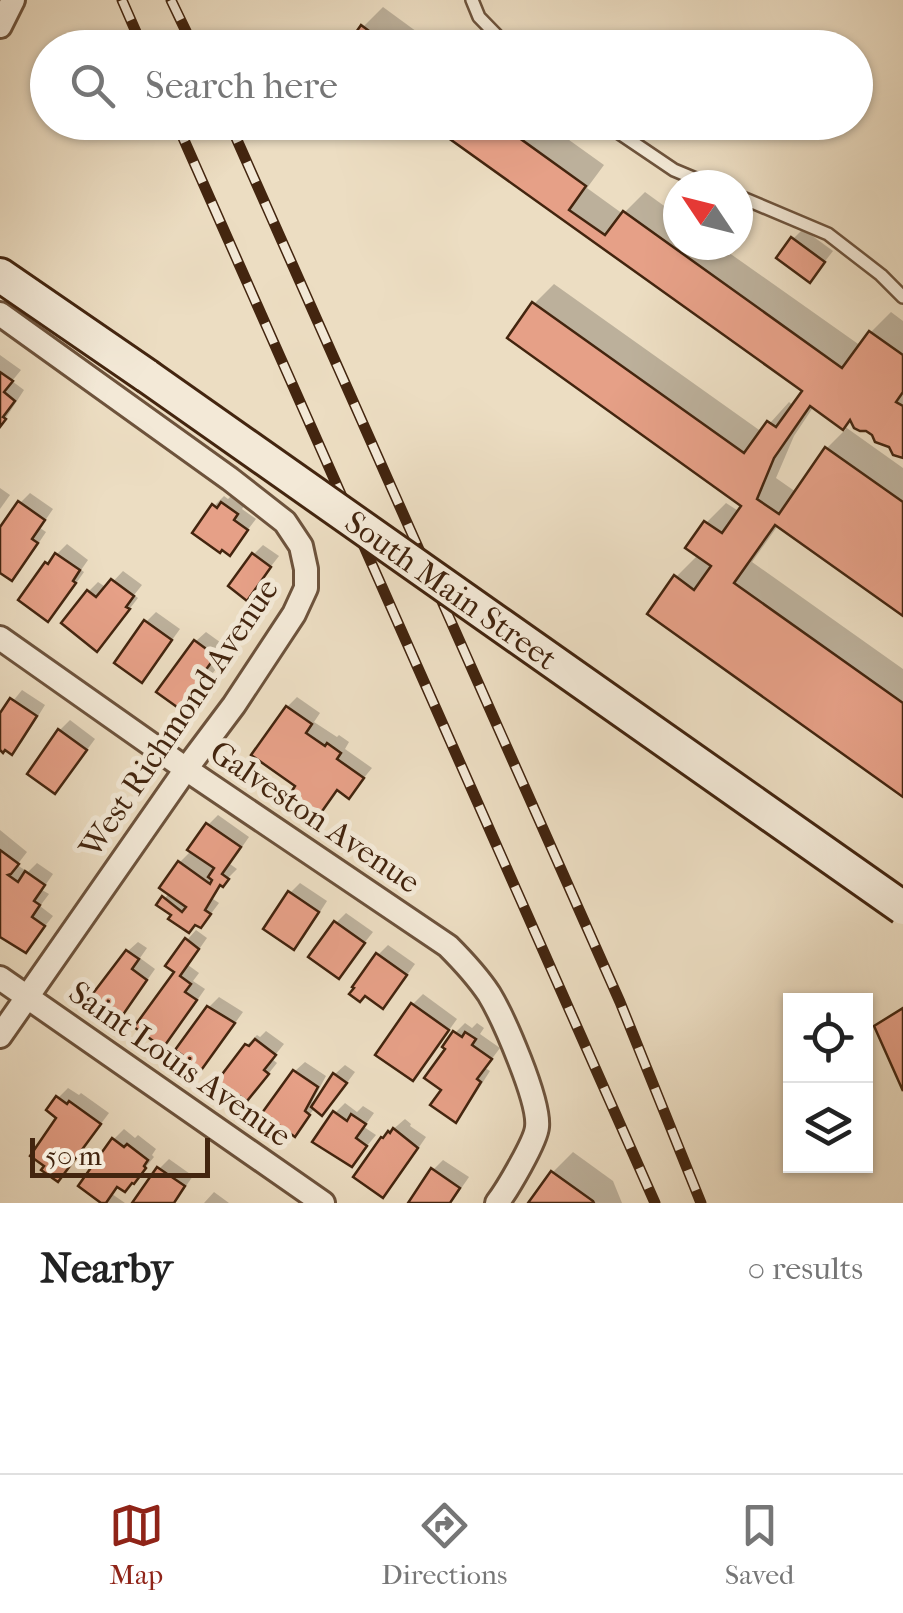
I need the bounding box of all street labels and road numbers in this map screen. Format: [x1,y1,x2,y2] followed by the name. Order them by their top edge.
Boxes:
[338,503,565,678] street label: South Main Street
[71,572,286,865] street label: West Richmond Avenue
[203,733,427,901] street label: Galveston Avenue
[62,974,298,1154] street label: Saint Louis Avenue

